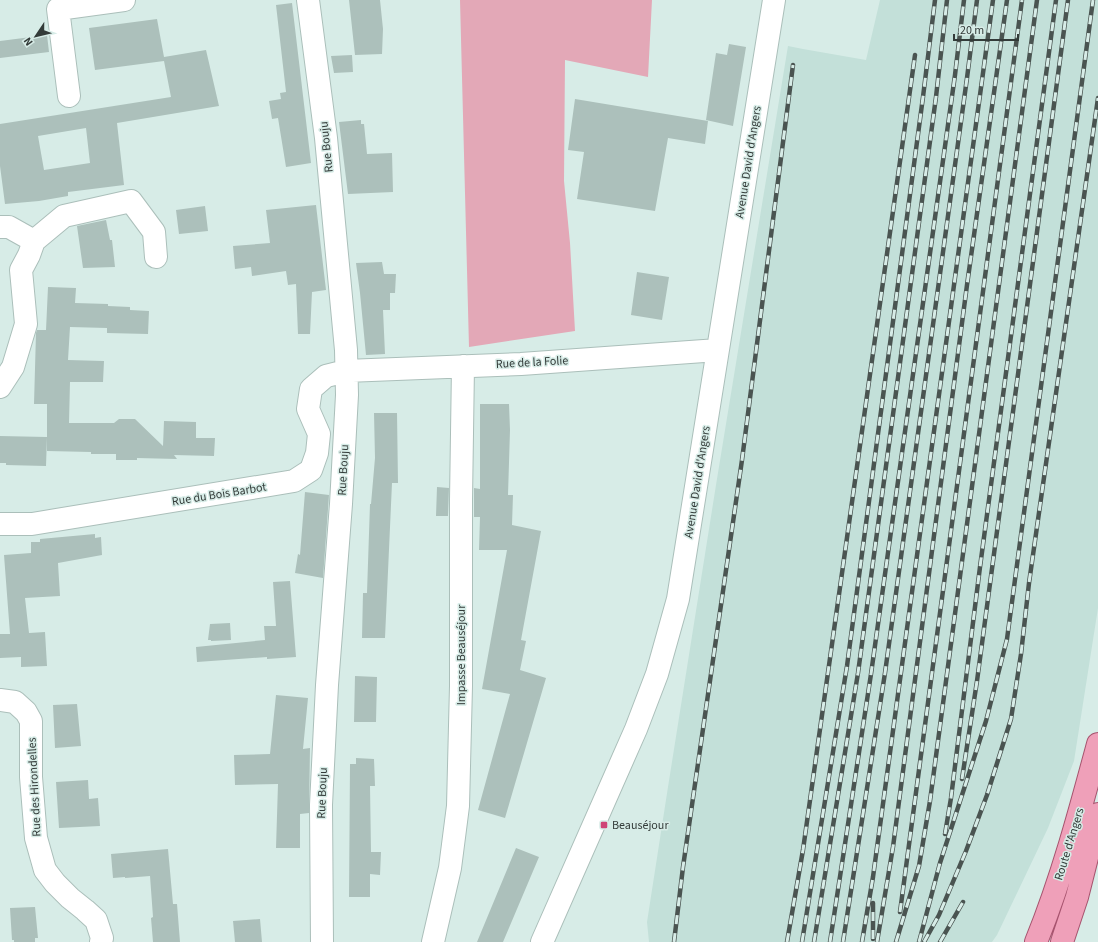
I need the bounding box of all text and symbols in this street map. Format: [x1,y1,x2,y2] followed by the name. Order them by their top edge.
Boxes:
[16,16,56,56] north arrow
[954,16,1018,42] scale bar
[960,22,984,39] text: 20 m
[20,34,36,49] text: N
[731,105,766,219] street label: Avenue David d'Angers
[315,121,338,173] street label: Rue Bouju
[495,352,569,373] street label: Rue de la Folie
[680,425,715,539] street label: Avenue David d'Angers
[334,444,353,496] street label: Rue Bouju
[171,479,268,510] street label: Rue du Bois Barbot
[453,604,470,705] street label: Impasse Beauséjour
[23,737,46,837] street label: Rue des Hirondelles
[313,767,332,819] street label: Rue Bouju
[1050,806,1089,883] street label: Route d'Angers
[612,817,669,834] place label: Beauséjour
[599,820,609,830] marker: Beauséjour

